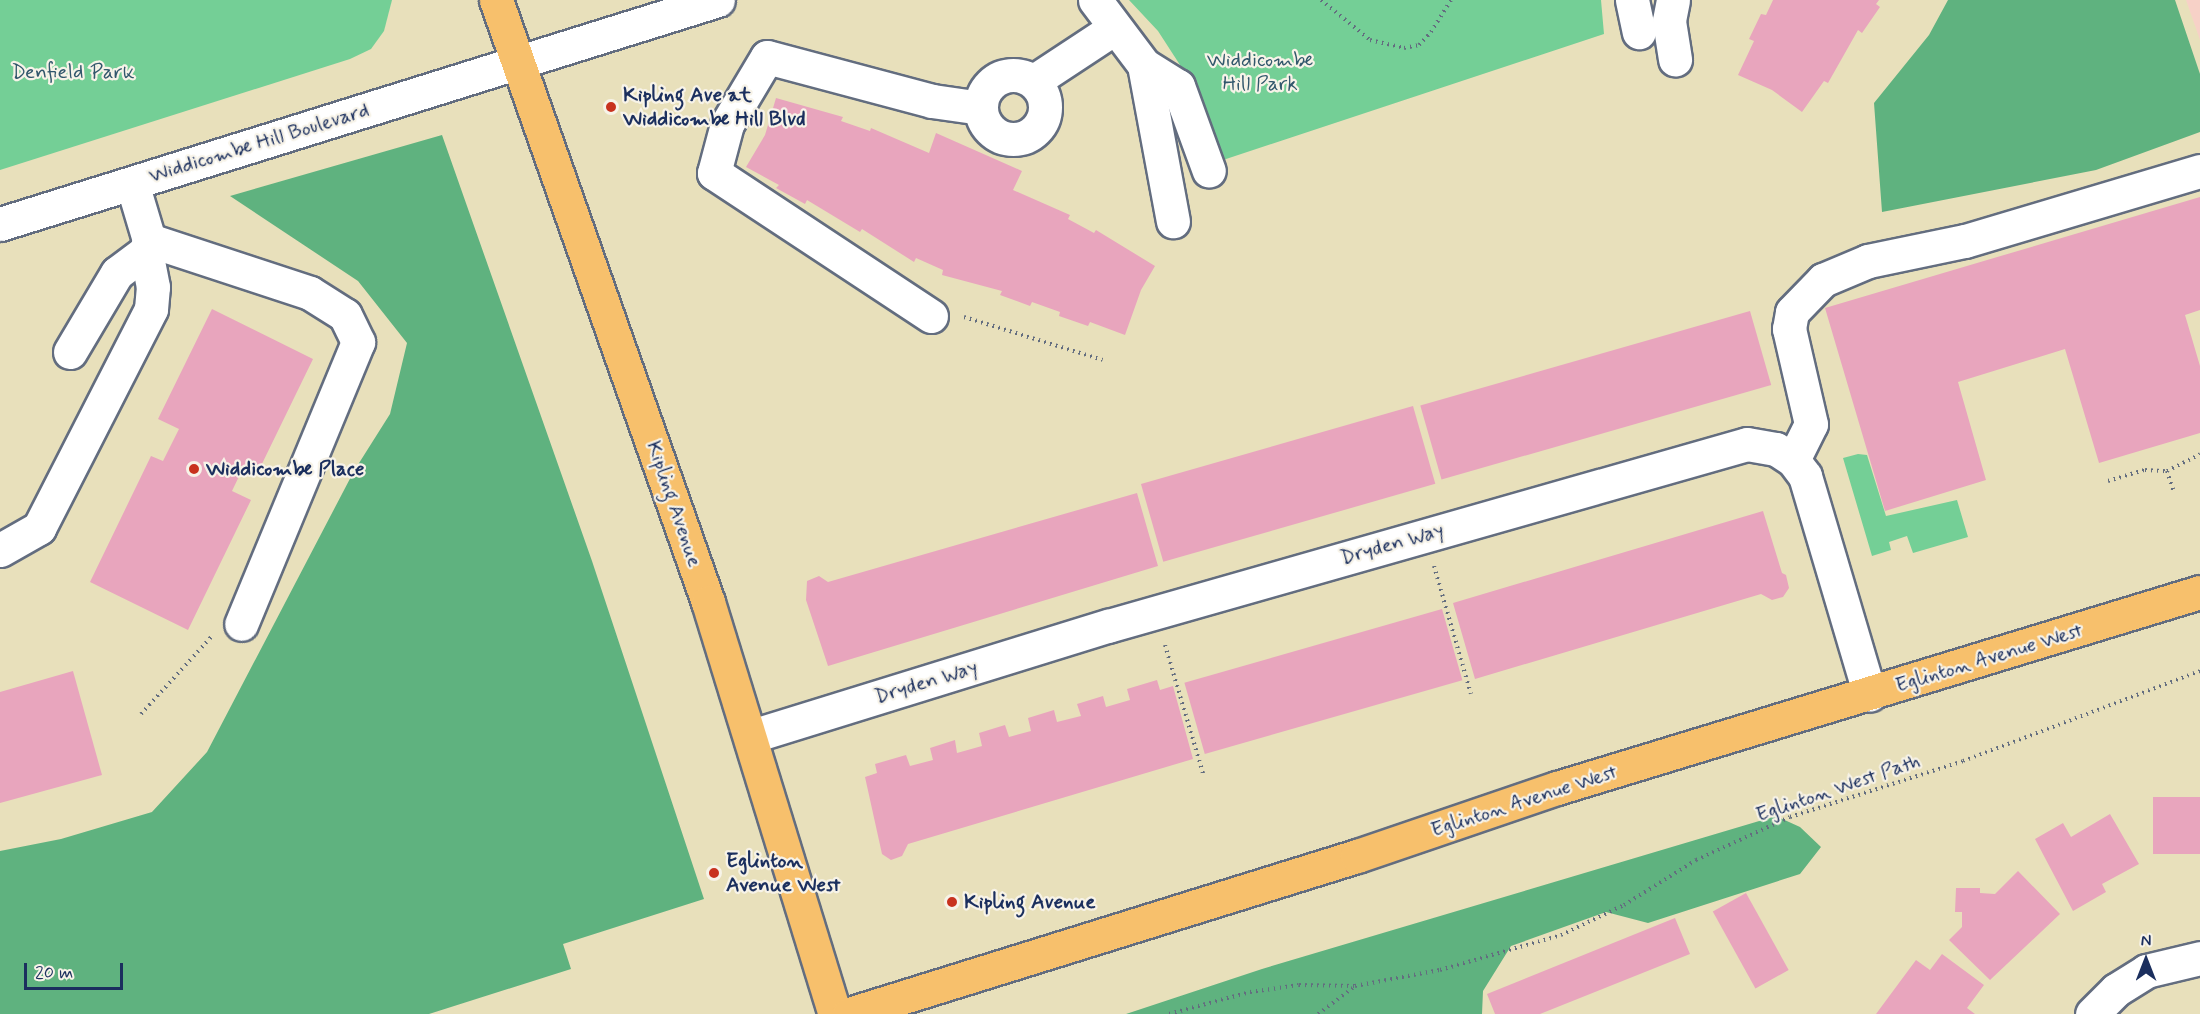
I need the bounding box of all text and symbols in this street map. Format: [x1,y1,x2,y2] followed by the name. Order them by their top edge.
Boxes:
[1207,47,1313,97] park label: Widdicombe Hill Park
[13,59,133,85] park label: Denfield Park
[623,82,806,132] place label: Kipling Ave at Widdicombe Hill Blvd
[146,97,372,189] street label: Widdicombe Hill Boulevard
[604,100,618,114] marker: Kipling Ave at Widdicombe Hill Blvd
[640,437,708,571] street label: Kipling Avenue
[206,456,365,482] place label: Widdicombe Place
[187,462,201,476] marker: Widdicombe Place
[1335,517,1449,571] street label: Dryden Way
[1891,617,2087,699] street label: Eglinton Avenue West
[869,654,983,710] street label: Dryden Way
[1753,748,1923,828] street label: Eglinton West Path
[1426,759,1622,843] street label: Eglinton Avenue West
[726,848,841,898] place label: Eglinton Avenue West
[707,866,721,880] marker: Eglinton Avenue West
[964,889,1097,915] place label: Kipling Avenue
[945,895,959,909] marker: Kipling Avenue
[2116,930,2176,990] north arrow
[2141,931,2151,952] text: N
[27,951,126,989] scale bar
[35,961,73,985] text: 20 m

